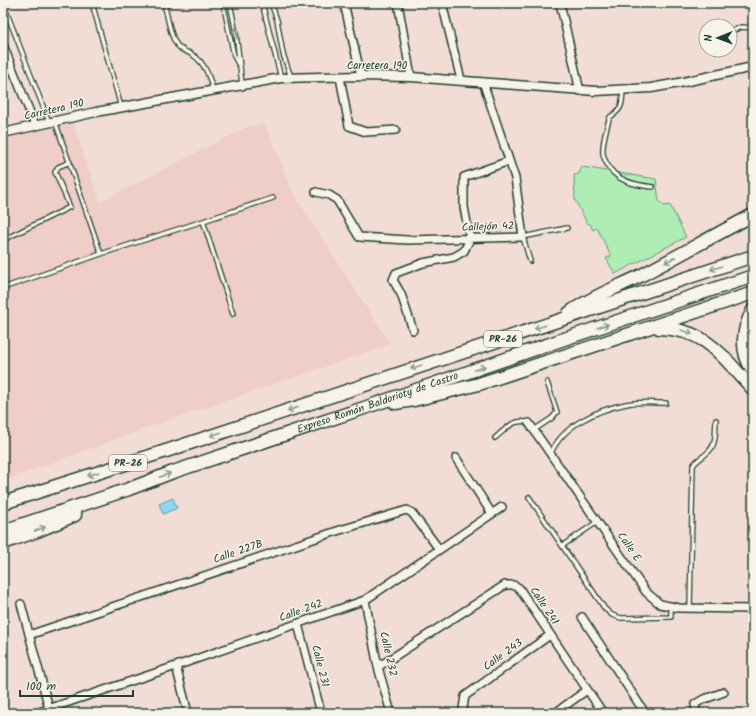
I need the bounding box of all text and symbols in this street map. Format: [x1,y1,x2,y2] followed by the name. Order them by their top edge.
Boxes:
[698,18,738,58] north arrow
[232,27,240,40] one-way arrow
[700,34,718,42] text: N
[347,57,408,75] street label: Carretera 190
[22,94,86,126] street label: Carretera 190
[461,217,515,237] street label: Callejón 42
[664,257,676,265] one-way arrow
[710,265,723,272] one-way arrow
[597,322,610,329] one-way arrow
[534,323,546,331] one-way arrow
[680,329,693,336] one-way arrow
[484,331,522,347] road number: PR-26
[410,364,422,372] one-way arrow
[474,364,487,371] one-way arrow
[295,367,461,439] street label: Expreso Román Baldorioty de Castro
[287,405,299,413] one-way arrow
[210,431,223,438] one-way arrow
[109,455,147,471] road number: PR-26
[158,470,170,478] one-way arrow
[87,471,99,479] one-way arrow
[33,525,45,533] one-way arrow
[612,528,646,566] street label: Calle E
[211,535,265,569] street label: Calle 227B
[525,583,563,629] street label: Calle 241
[277,595,325,627] street label: Calle 242
[374,630,402,678] street label: Calle 232
[479,634,527,676] street label: Calle 243
[306,643,334,689] street label: Calle 231
[20,672,133,698] scale bar
[26,677,57,696] text: 100 m

